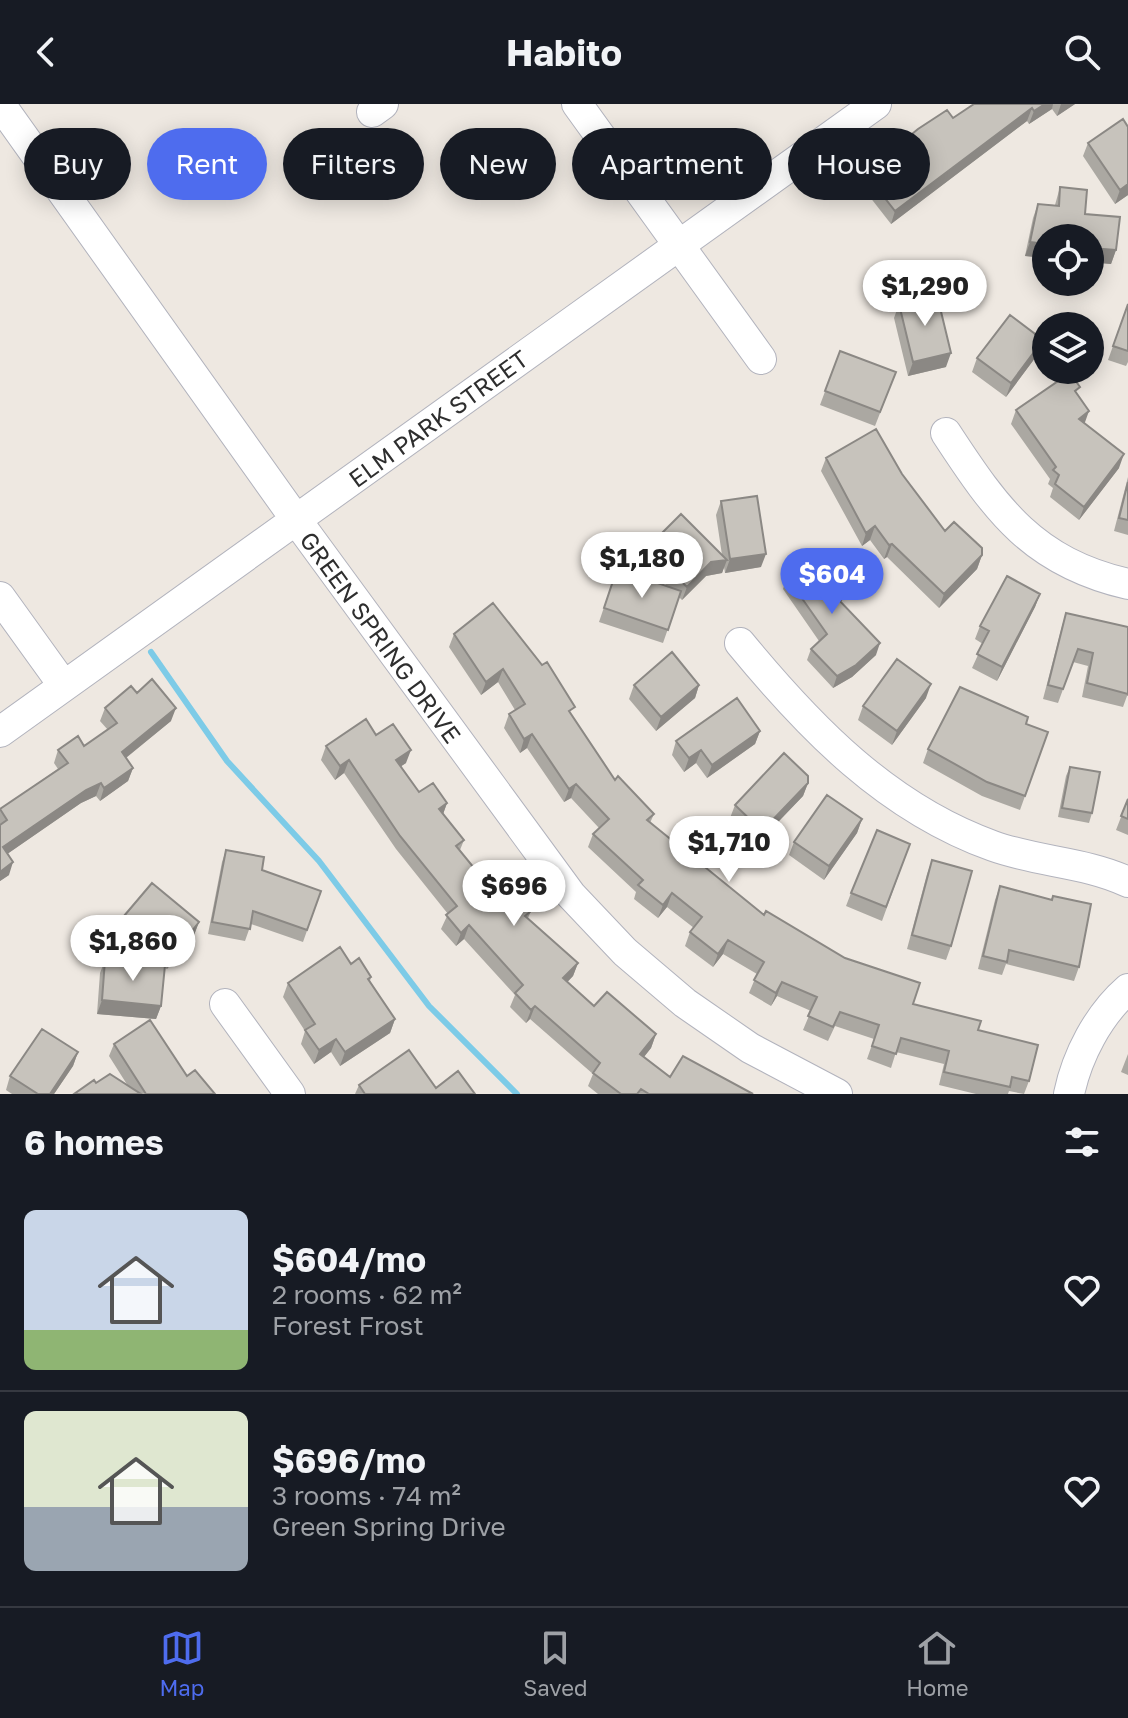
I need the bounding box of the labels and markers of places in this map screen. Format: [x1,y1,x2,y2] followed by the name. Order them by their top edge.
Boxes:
[860,260,990,328] pin: $1,290
[577,532,707,600] pin: $1,180
[785,548,879,616] pin: $604
[664,816,794,884] pin: $1,710
[467,860,561,928] pin: $696
[68,915,198,983] pin: $1,860

